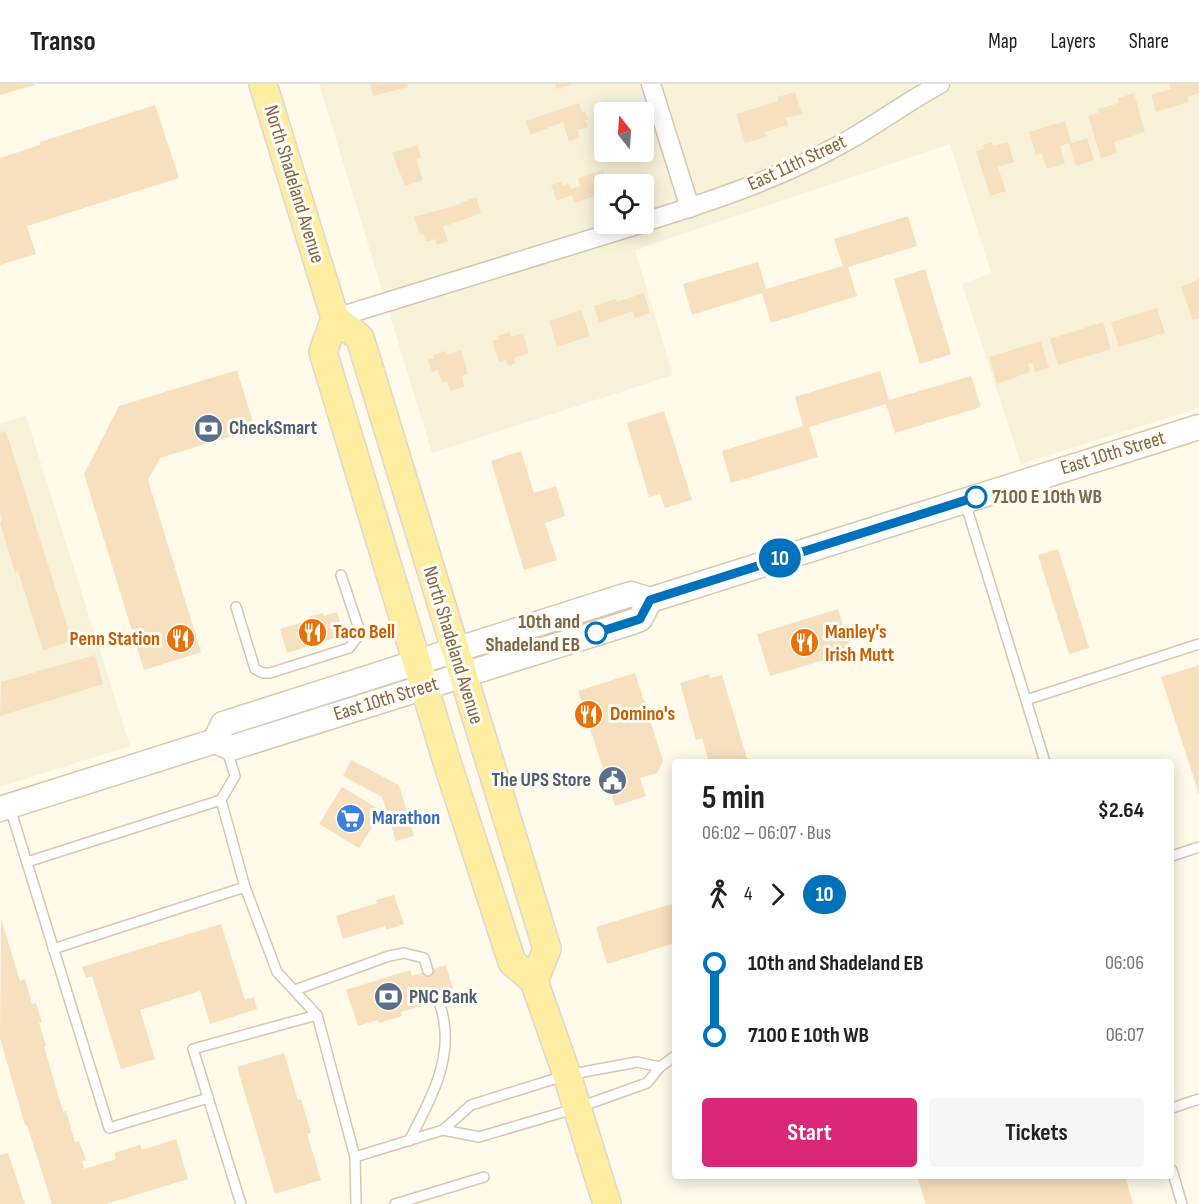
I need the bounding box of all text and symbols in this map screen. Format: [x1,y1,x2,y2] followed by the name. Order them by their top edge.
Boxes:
[30,25,96,58] text: Transo
[988,29,1017,54] text: Map
[1050,29,1096,54] text: Layers
[1129,29,1169,54] text: Share
[259,102,329,266] street label: North Shadeland Avenue
[594,102,654,162] north arrow
[594,102,654,234] map controls
[744,130,850,196] street label: East 11th Street
[594,174,654,234] button: locate
[192,412,224,444] bank icon: CheckSmart
[229,416,318,440] place label: CheckSmart
[1058,426,1168,480] street label: East 10th Street
[992,485,1102,509] place label: 7100 E 10th WB
[965,486,987,508] marker: 7100 E 10th WB
[753,538,807,578] line badge: 10
[771,546,789,571] text: 10
[418,563,488,727] street label: North Shadeland Avenue
[485,610,580,657] place label: 10th and Shadeland EB
[296,616,328,648] restaurant icon: Taco Bell
[333,620,395,644] place label: Taco Bell
[825,620,894,667] place label: Manley's Irish Mutt
[585,622,607,644] marker: 10th and Shadeland EB
[165,623,197,655] restaurant icon: Penn Station
[69,627,160,651] place label: Penn Station
[788,627,820,659] restaurant icon: Manley's Irish Mutt
[331,672,441,726] street label: East 10th Street
[573,698,605,730] restaurant icon: Domino's
[610,702,676,726] place label: Domino's
[596,764,628,796] public building icon: The UPS Store
[491,768,591,792] place label: The UPS Store
[702,778,765,818] text: 5 min
[1098,797,1144,824] text: $2.64
[335,802,367,834] supermarket icon: Marathon
[372,806,440,830] place label: Marathon
[702,821,831,845] text: 06:02 – 06:07 · Bus
[702,878,735,911] icon: walk
[761,878,794,911] icon: forward
[744,882,752,906] text: 4
[815,882,834,907] text: 10
[748,950,923,977] text: 10th and Shadeland EB
[1105,951,1144,975] text: 06:06
[372,981,404,1013] bank icon: PNC Bank
[409,985,478,1009] place label: PNC Bank
[748,1022,869,1049] text: 7100 E 10th WB
[1106,1023,1144,1047] text: 06:07
[702,1098,917,1167] button: Start
[929,1098,1144,1167] button: Tickets

